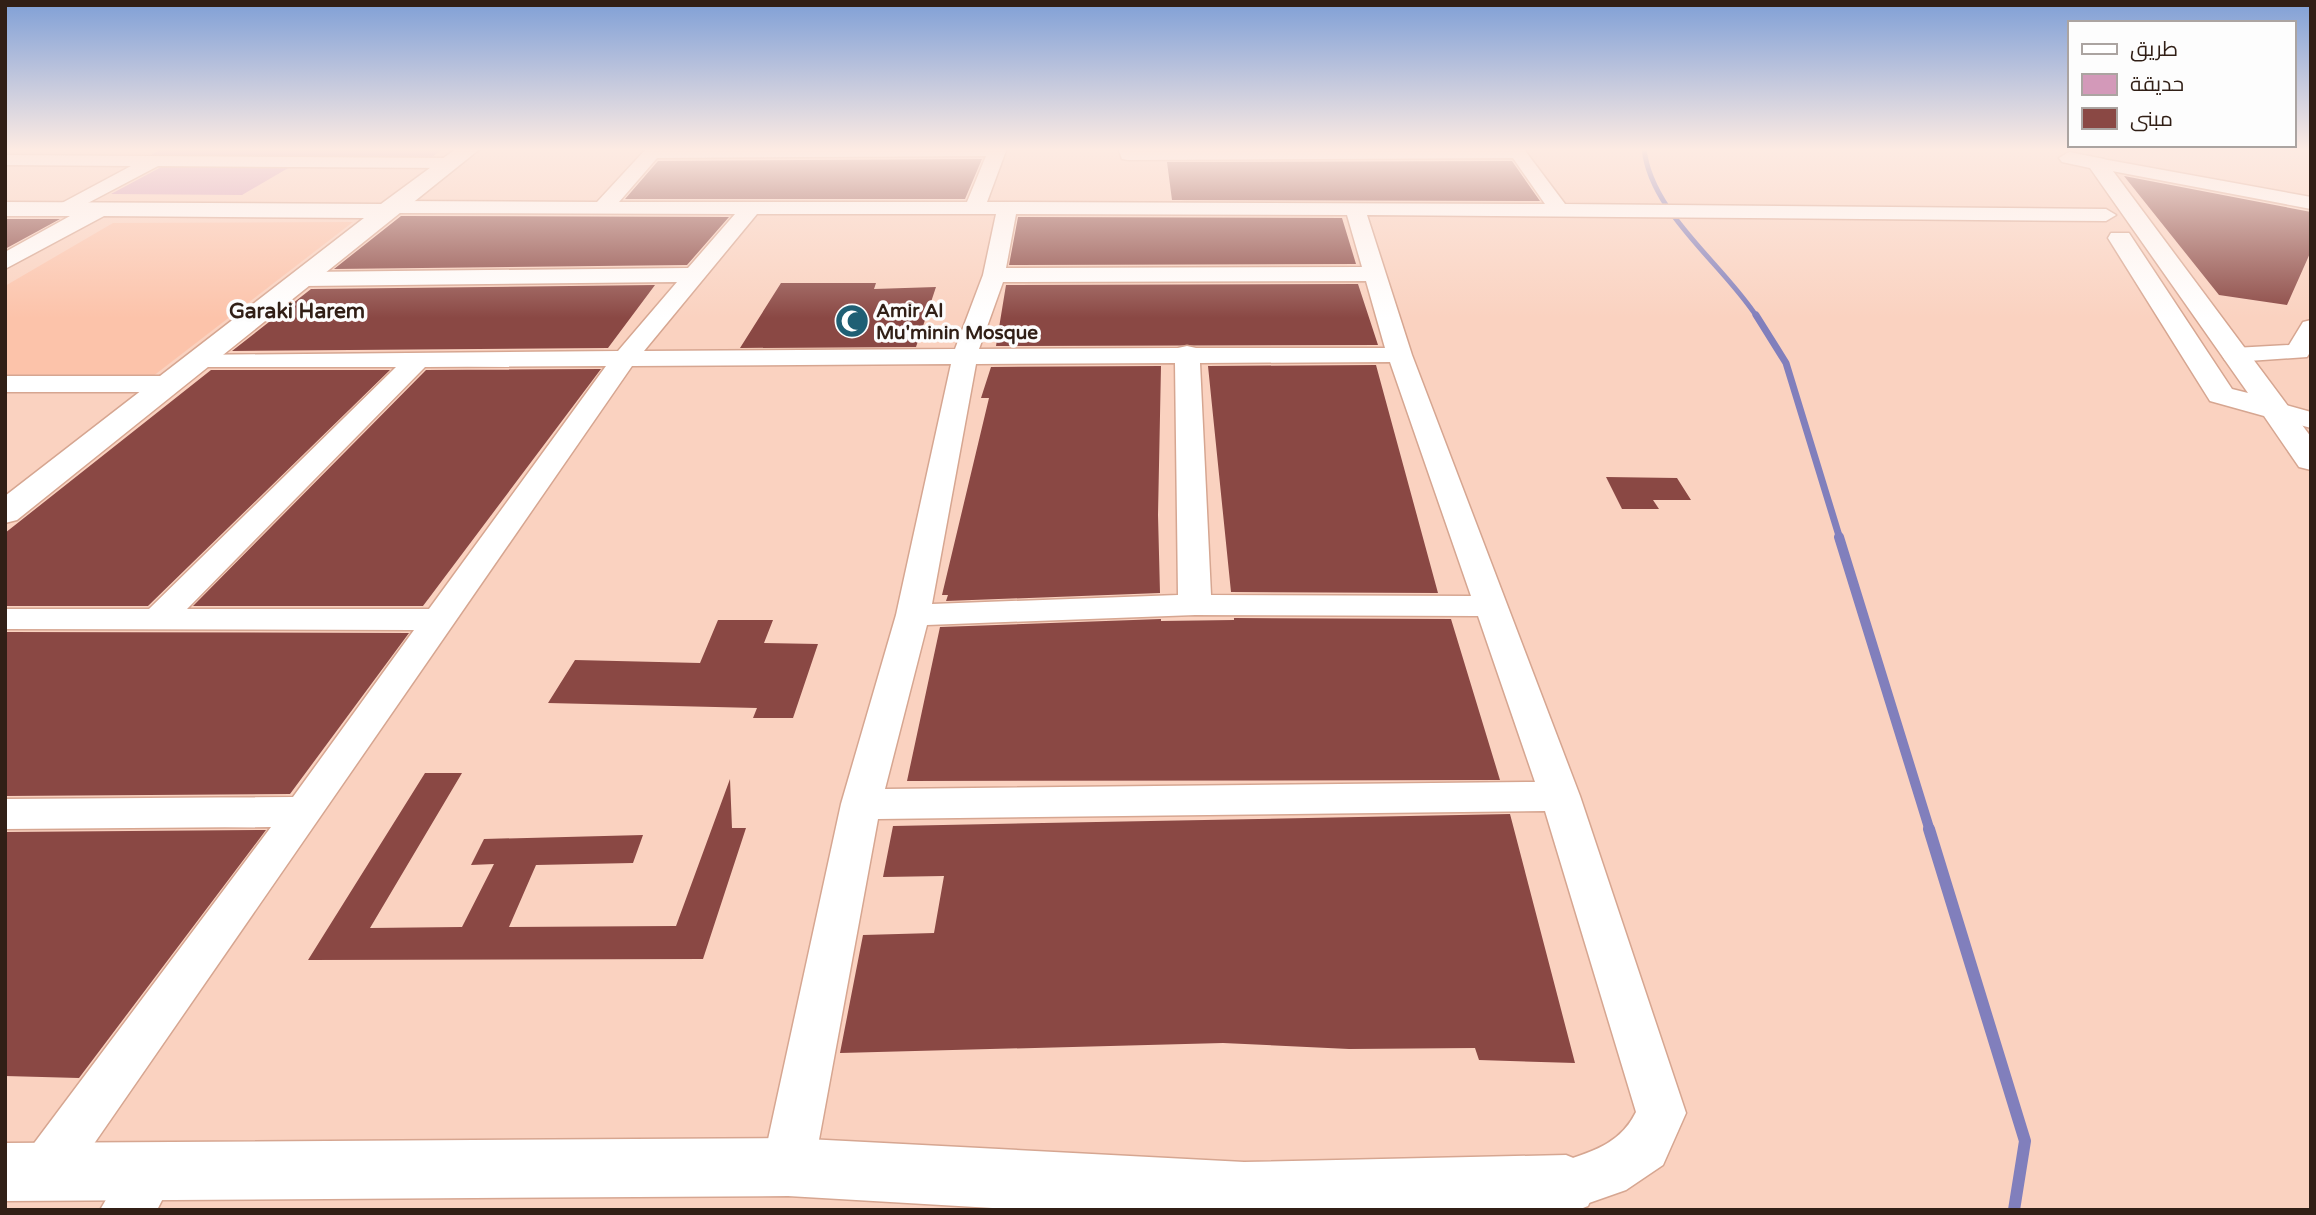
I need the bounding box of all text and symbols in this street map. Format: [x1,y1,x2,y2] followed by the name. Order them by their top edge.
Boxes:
[2068,21,2295,147] legend
[2130,37,2178,62] text: طريق
[2130,72,2184,97] text: حديقة
[2130,107,2173,132] text: مبنى
[229,299,365,324] district label: Garaki Harem
[876,300,1038,345] place label: Amir Al Mu'minin Mosque
[833,302,871,340] mosque icon: Amir Al Mu'minin Mosque

